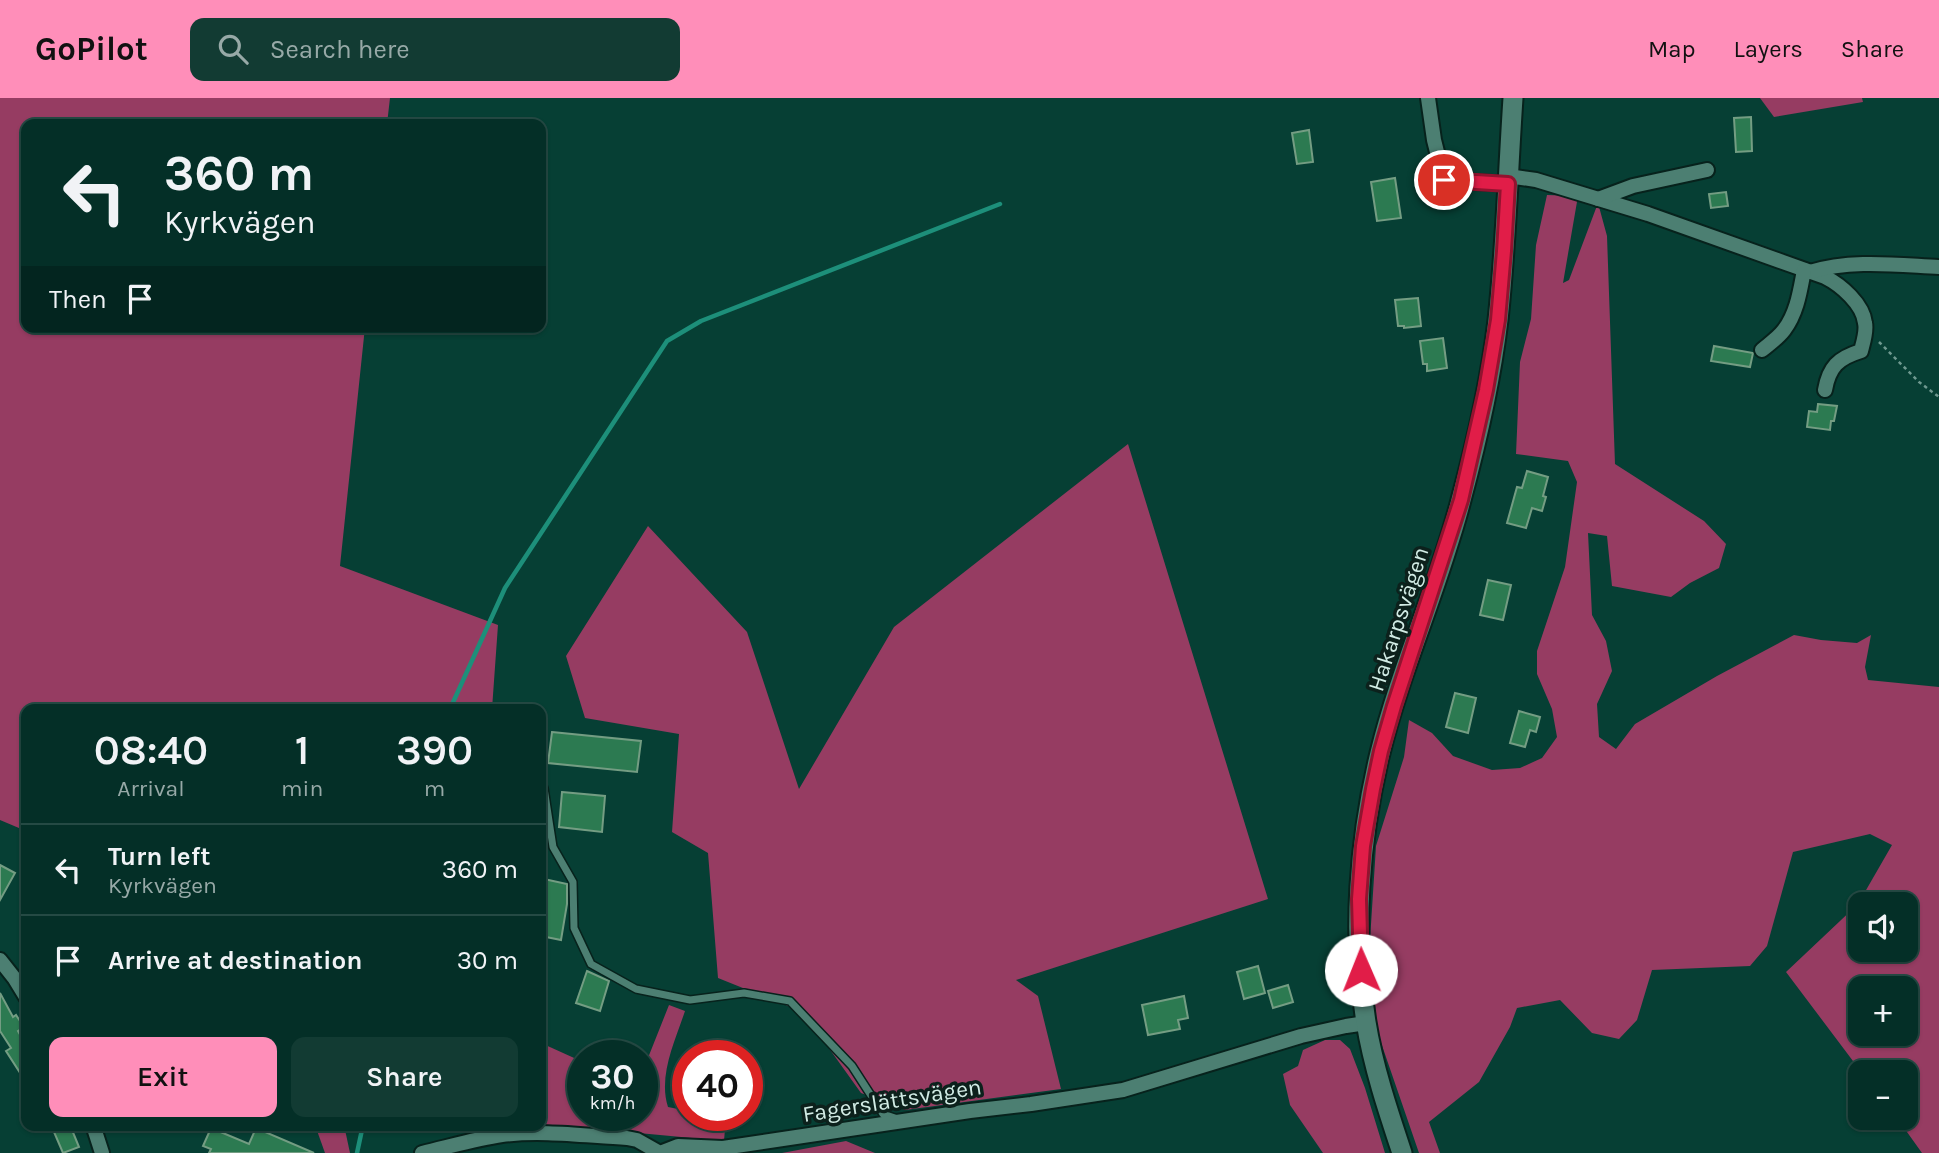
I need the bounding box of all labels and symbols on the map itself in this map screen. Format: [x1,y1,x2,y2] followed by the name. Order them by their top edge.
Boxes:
[1414,150,1474,210] pin
[1362,543,1435,695] street label: Hakarpsvägen
[1324,933,1398,1007] position arrow
[672,1040,763,1131] speed limit sign: 40
[801,1073,983,1128] street label: Fagerslättsvägen

